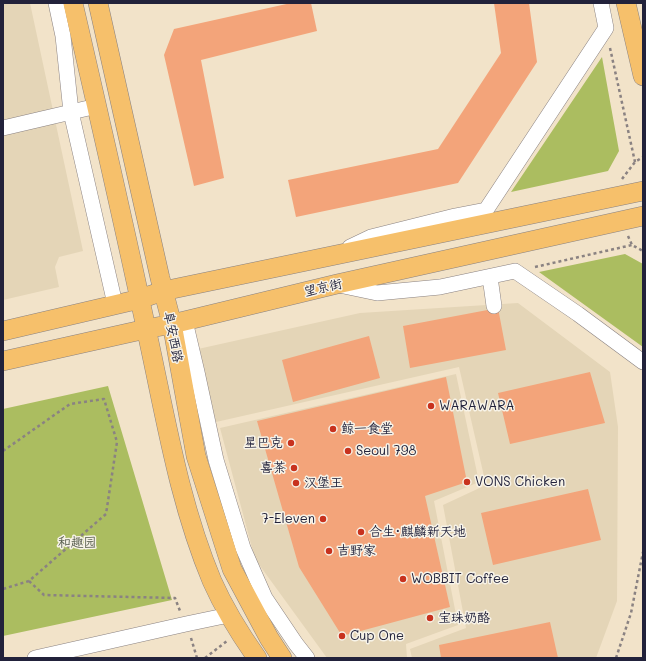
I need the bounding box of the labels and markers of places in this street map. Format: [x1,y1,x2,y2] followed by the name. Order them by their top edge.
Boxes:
[439,398,514,414] place label: WARAWARA
[426,401,436,411] marker: WARAWARA
[341,421,393,437] place label: 鲸一食堂
[328,424,338,434] marker: 鲸一食堂
[244,435,283,451] place label: 星巴克
[286,438,296,448] marker: 星巴克
[356,443,416,459] place label: Seoul 798
[343,446,353,456] marker: Seoul 798
[260,460,286,476] place label: 喜茶
[289,463,299,473] marker: 喜茶
[475,474,565,490] place label: VONS Chicken
[304,475,343,491] place label: 汉堡王
[462,477,472,487] marker: VONS Chicken
[291,478,301,488] marker: 汉堡王
[261,511,315,527] place label: 7-Eleven
[318,514,328,524] marker: 7-Eleven
[369,524,466,540] place label: 合生·麒麟新天地
[356,527,366,537] marker: 合生·麒麟新天地
[337,543,376,559] place label: 吉野家
[324,546,334,556] marker: 吉野家
[411,571,509,587] place label: WOBBIT Coffee
[398,574,408,584] marker: WOBBIT Coffee
[438,610,490,626] place label: 宝珠奶酪
[425,613,435,623] marker: 宝珠奶酪
[350,628,404,644] place label: Cup One
[337,631,347,641] marker: Cup One

